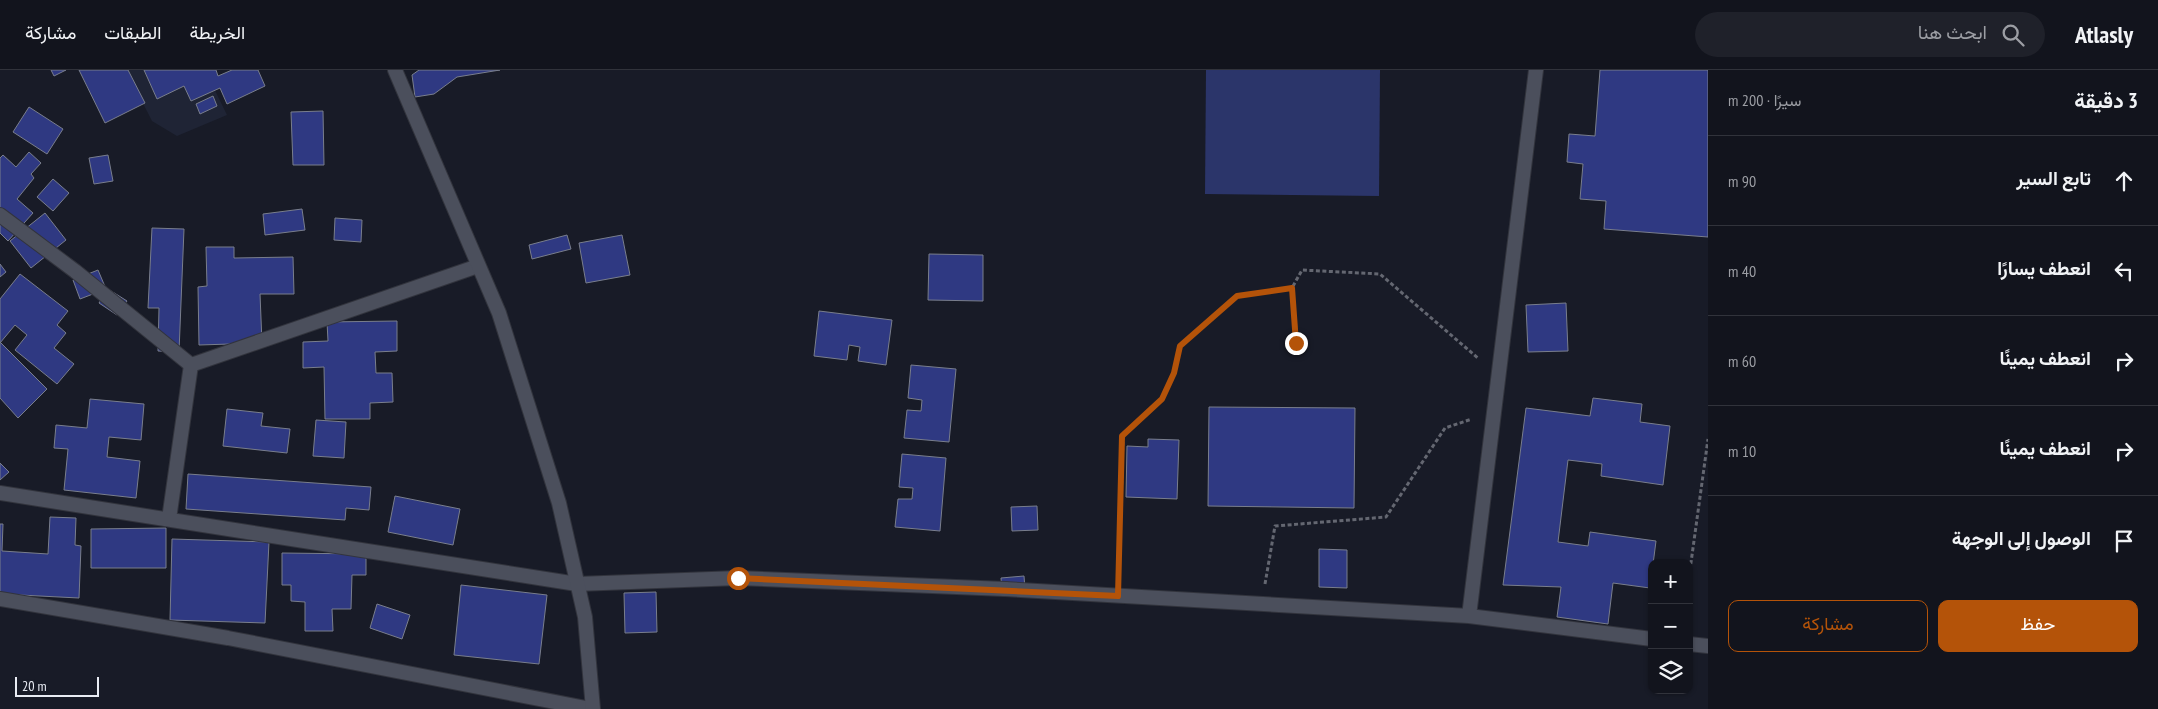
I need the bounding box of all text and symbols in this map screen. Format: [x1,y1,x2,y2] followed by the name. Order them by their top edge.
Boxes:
[1695,12,2045,57] search box
[2075,19,2133,50] text: Atlasly
[1918,20,1987,44] text: ابحث هنا
[25,21,76,44] text: مشاركة
[104,21,161,44] text: الطبقات
[189,21,245,44] text: الخريطة
[1999,21,2027,49] icon: search
[2074,87,2138,114] text: 3 دقيقة
[1728,90,1801,110] text: سيرًا · 200 m
[2016,166,2091,190] text: تابع السير
[2110,167,2138,195] icon: ahead
[1728,171,1756,191] text: 90 m
[1997,256,2091,280] text: انعطف يسارًا
[2110,257,2138,285] icon: left
[1728,261,1756,281] text: 40 m
[1285,332,1308,355] route end
[2000,346,2091,370] text: انعطف يمينًا
[2110,347,2138,375] icon: right
[1728,351,1756,371] text: 60 m
[2000,436,2091,460] text: انعطف يمينًا
[2110,437,2138,465] icon: right
[1728,441,1756,461] text: 10 m
[1952,526,2091,550] text: الوصول إلى الوجهة
[2110,527,2138,555] icon: arrive
[1648,559,1693,694] map controls
[1648,559,1693,604] button: +
[727,567,750,590] route start
[1728,600,1928,652] button: مشاركة
[1938,600,2138,652] button: حفظ
[1648,604,1693,649] button: −
[1648,649,1693,694] button: layers
[15,674,99,697] scale bar
[22,677,47,695] text: 20 m

